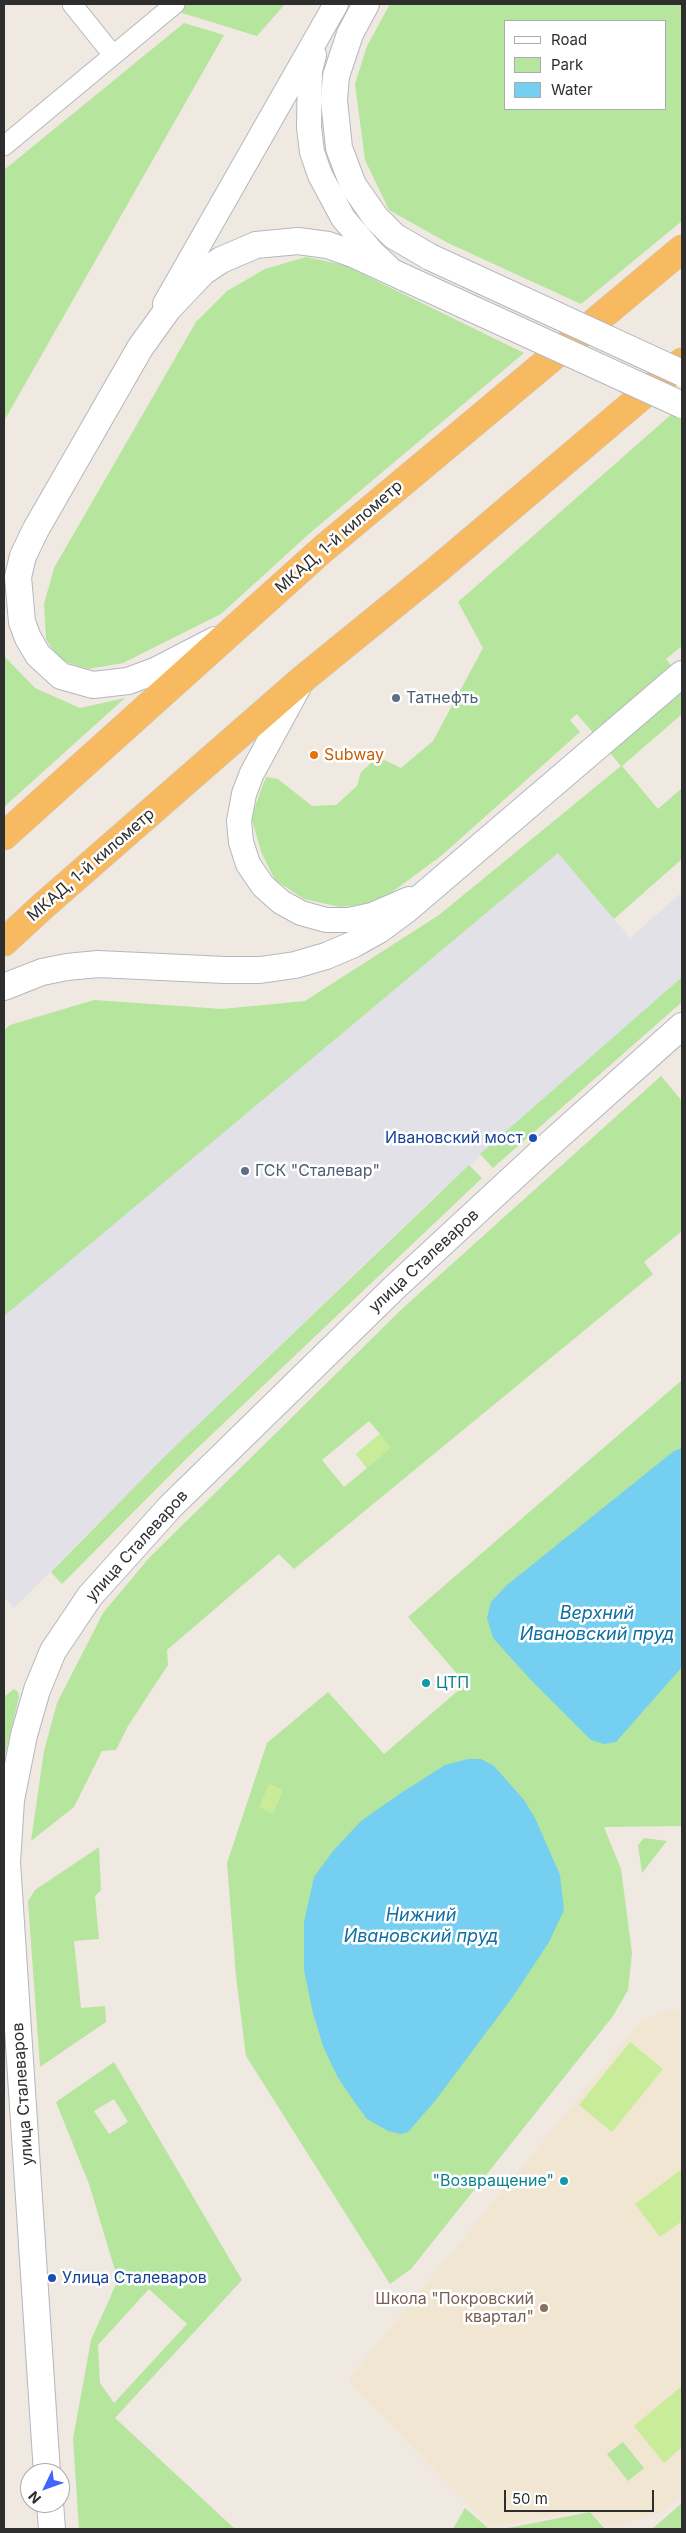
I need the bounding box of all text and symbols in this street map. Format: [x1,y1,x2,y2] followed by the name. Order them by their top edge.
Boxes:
[503,20,666,110] legend
[551,30,587,49] text: Road
[551,55,583,74] text: Park
[551,80,593,99] text: Water
[271,476,407,598] street label: МКАД, 1-й километр
[406,688,478,708] place label: Татнефть
[390,692,402,704] marker: Татнефть
[324,745,384,765] place label: Subway
[308,749,320,761] marker: Subway
[23,804,159,926] street label: МКАД, 1-й километр
[385,1128,523,1148] place label: Ивановский мост
[527,1132,539,1144] marker: Ивановский мост
[255,1161,380,1181] place label: ГСК "Сталевар"
[239,1165,251,1177] marker: ГСК "Сталевар"
[365,1205,483,1317] street label: улица Сталеваров
[82,1486,192,1606] street label: улица Сталеваров
[520,1603,674,1646] water label: Верхний Ивановский пруд
[436,1673,469,1693] place label: ЦТП
[420,1677,432,1689] marker: ЦТП
[344,1905,498,1948] water label: Нижний Ивановский пруд
[8,2022,38,2166] street label: улица Сталеваров
[433,2171,554,2191] place label: "Возвращение"
[558,2175,570,2187] marker: "Возвращение"
[62,2268,207,2288] place label: Улица Сталеваров
[46,2272,58,2284] marker: Улица Сталеваров
[375,2289,534,2327] place label: Школа "Покровский квартал"
[538,2302,550,2314] marker: Школа "Покровский квартал"
[20,2463,70,2513] north arrow
[506,2480,656,2512] scale bar
[24,2488,44,2507] text: N
[512,2489,548,2508] text: 50 m

